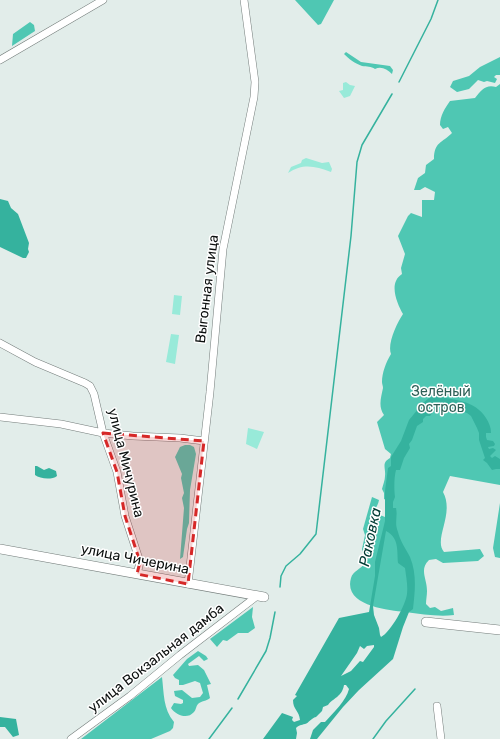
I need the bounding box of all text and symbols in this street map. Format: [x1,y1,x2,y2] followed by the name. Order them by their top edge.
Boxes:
[192,234,222,344] street label: Выгонная улица
[411,383,471,416] park label: Зелёный остров
[104,407,148,519] street label: улица Мичурина
[355,506,385,568] water label: Раковка
[79,540,191,578] street label: улица Чичерина
[85,600,227,716] street label: улица Вокзальная дамба

